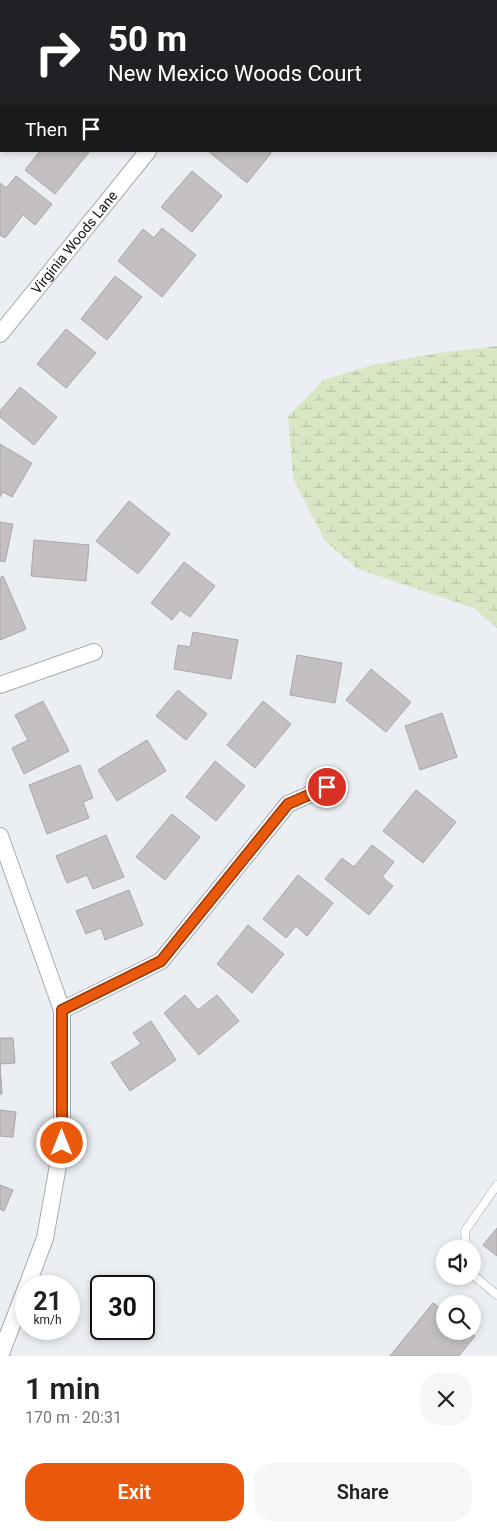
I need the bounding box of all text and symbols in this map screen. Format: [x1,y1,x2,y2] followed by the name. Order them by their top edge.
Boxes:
[108,19,187,60] text: 50 m
[25,20,90,85] icon: right
[108,61,362,86] text: New Mexico Woods Court
[77,115,105,143] icon: arrive
[25,118,67,141] text: Then
[28,188,121,297] street label: Virginia Woods Lane
[306,766,348,808] pin
[313,773,341,801] icon: arrive
[35,1116,87,1168] position arrow
[436,1240,481,1340] map controls
[436,1240,481,1285] button: sound
[90,1275,155,1340] speed limit sign: 30
[33,1287,62,1316] text: 21
[436,1295,481,1340] button: search
[33,1313,62,1327] text: km/h
[25,1371,100,1406] text: 1 min
[420,1373,472,1425] button: close
[25,1408,122,1427] text: 170 m · 20:31
[25,1463,244,1521] button: Exit
[254,1463,472,1521] button: Share

